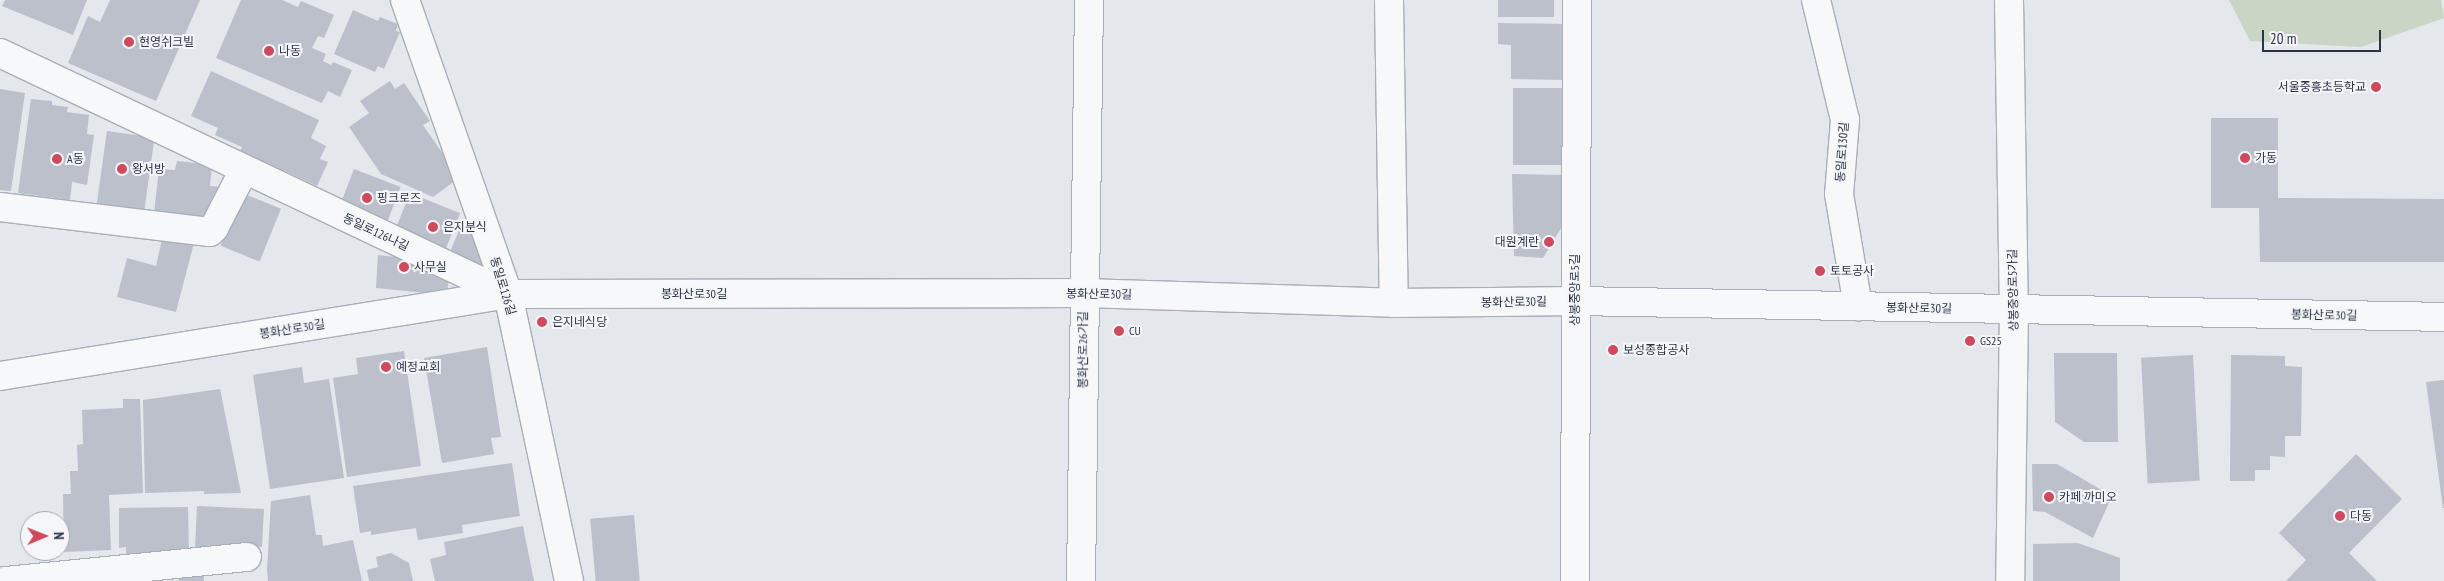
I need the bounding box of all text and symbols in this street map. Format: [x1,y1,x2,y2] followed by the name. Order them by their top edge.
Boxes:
[2264,20,2383,52] scale bar
[2270,29,2296,48] text: 20 m
[139,35,194,49] place label: 현영쉬크빌
[123,36,135,48] marker: 현영쉬크빌
[279,44,301,58] place label: 나동
[263,45,275,57] marker: 나동
[2278,80,2366,94] place label: 서울중흥초등학교
[2370,81,2382,93] marker: 서울중흥초등학교
[1833,121,1851,183] street label: 동일로130길
[2255,151,2277,165] place label: 가동
[67,152,84,166] place label: A동
[2239,152,2251,164] marker: 가동
[51,153,63,165] marker: A동
[132,162,165,176] place label: 왕서방
[116,163,128,175] marker: 왕서방
[377,191,421,205] place label: 핑크로즈
[361,192,373,204] marker: 핑크로즈
[341,210,411,254] street label: 동일로126나길
[443,220,487,234] place label: 은지분식
[427,221,439,233] marker: 은지분식
[1495,235,1539,249] place label: 대원계란
[1543,236,1555,248] marker: 대원계란
[2005,249,2021,331] street label: 상봉중앙로5가길
[1568,254,1582,326] street label: 상봉중앙로5길
[487,255,519,317] street label: 동일로126길
[414,260,447,274] place label: 사무실
[398,261,410,273] marker: 사무실
[1830,264,1874,278] place label: 토토공사
[1814,265,1826,277] marker: 토토공사
[1066,286,1132,302] street label: 봉화산로30길
[661,287,727,301] street label: 봉화산로30길
[1481,294,1547,310] street label: 봉화산로30길
[1886,300,1952,316] street label: 봉화산로30길
[2291,307,2357,323] street label: 봉화산로30길
[1076,311,1090,389] street label: 봉화산로26가길
[552,315,607,329] place label: 은지네식당
[536,316,548,328] marker: 은지네식당
[258,317,326,341] street label: 봉화산로30길
[1129,324,1141,338] place label: CU
[1113,325,1125,337] marker: CU
[1980,334,2002,348] place label: GS25
[1964,335,1976,347] marker: GS25
[1623,343,1689,357] place label: 보성종합공사
[1607,344,1619,356] marker: 보성종합공사
[396,360,440,374] place label: 예정교회
[380,361,392,373] marker: 예정교회
[2059,490,2117,504] place label: 카페 까미오
[2043,491,2055,503] marker: 카페 까미오
[2350,509,2372,523] place label: 다동
[2334,510,2346,522] marker: 다동
[20,511,70,561] north arrow
[50,532,68,540] text: N

